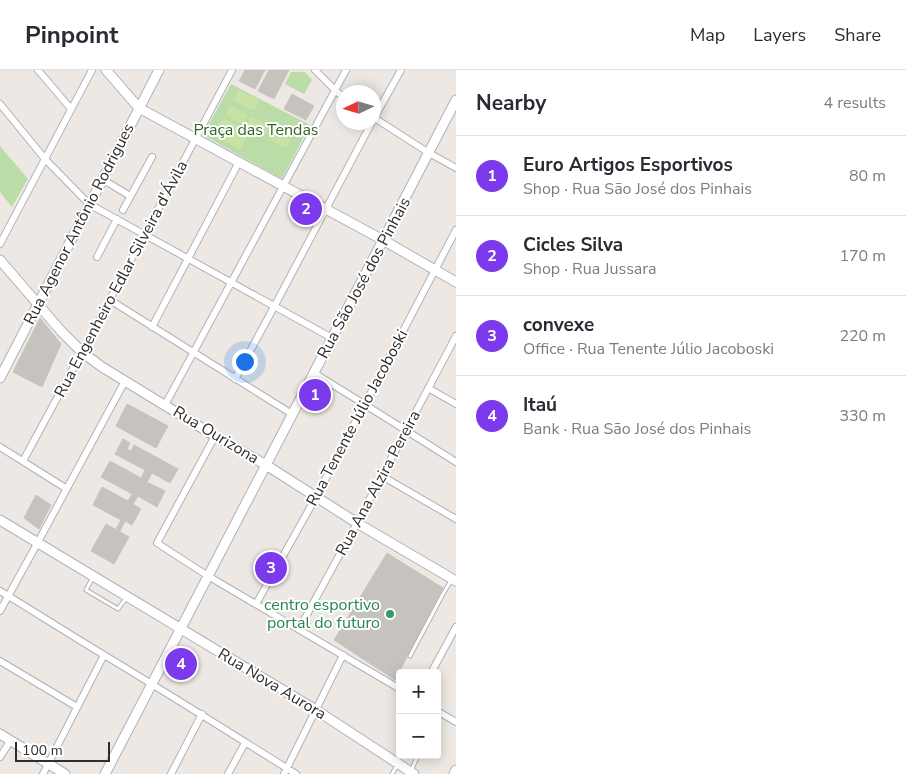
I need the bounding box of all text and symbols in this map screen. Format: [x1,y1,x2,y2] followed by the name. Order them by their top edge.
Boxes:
[25,19,118,51] text: Pinpoint
[690,23,725,47] text: Map
[753,23,806,47] text: Layers
[834,23,881,47] text: Share
[336,85,381,130] north arrow
[476,89,546,117] text: Nearby
[824,92,886,114] text: 4 results
[193,119,319,141] park label: Praça das Tendas
[19,120,139,328] street label: Rua Agenor Antônio Rodrigues
[523,152,733,178] text: Euro Artigos Esportivos
[49,157,193,401] street label: Rua Engenheiro Edlar Silveira d'Ávila
[487,165,497,187] text: 1
[849,165,886,187] text: 80 m
[523,178,752,200] text: Shop · Rua São José dos Pinhais
[290,190,322,228] pin: 2
[312,193,416,363] street label: Rua São José dos Pinhais
[523,232,623,258] text: Cicles Silva
[487,245,497,267] text: 2
[839,245,886,267] text: 170 m
[523,258,656,280] text: Shop · Rua Jussara
[523,312,594,338] text: convexe
[487,325,497,347] text: 3
[839,325,886,347] text: 220 m
[301,326,413,510] street label: Rua Tenente Júlio Jacoboski
[523,338,774,360] text: Office · Rua Tenente Júlio Jacoboski
[232,349,258,375] your location
[299,376,331,414] pin: 1
[523,392,557,418] text: Itaú
[169,401,263,469] street label: Rua Ourizona
[487,405,497,427] text: 4
[839,405,886,427] text: 330 m
[330,406,426,560] street label: Rua Ana Alzira Pereira
[523,418,751,440] text: Bank · Rua São José dos Pinhais
[255,549,287,587] pin: 3
[264,594,380,634] place label: centro esportivo portal do futuro
[384,608,396,620] marker: centro esportivo portal do futuro
[214,643,330,725] street label: Rua Nova Aurora
[165,645,197,683] pin: 4
[396,669,441,759] map controls
[396,669,441,714] button: +
[396,714,441,759] button: −
[15,739,110,762] scale bar
[22,741,63,760] text: 100 m

